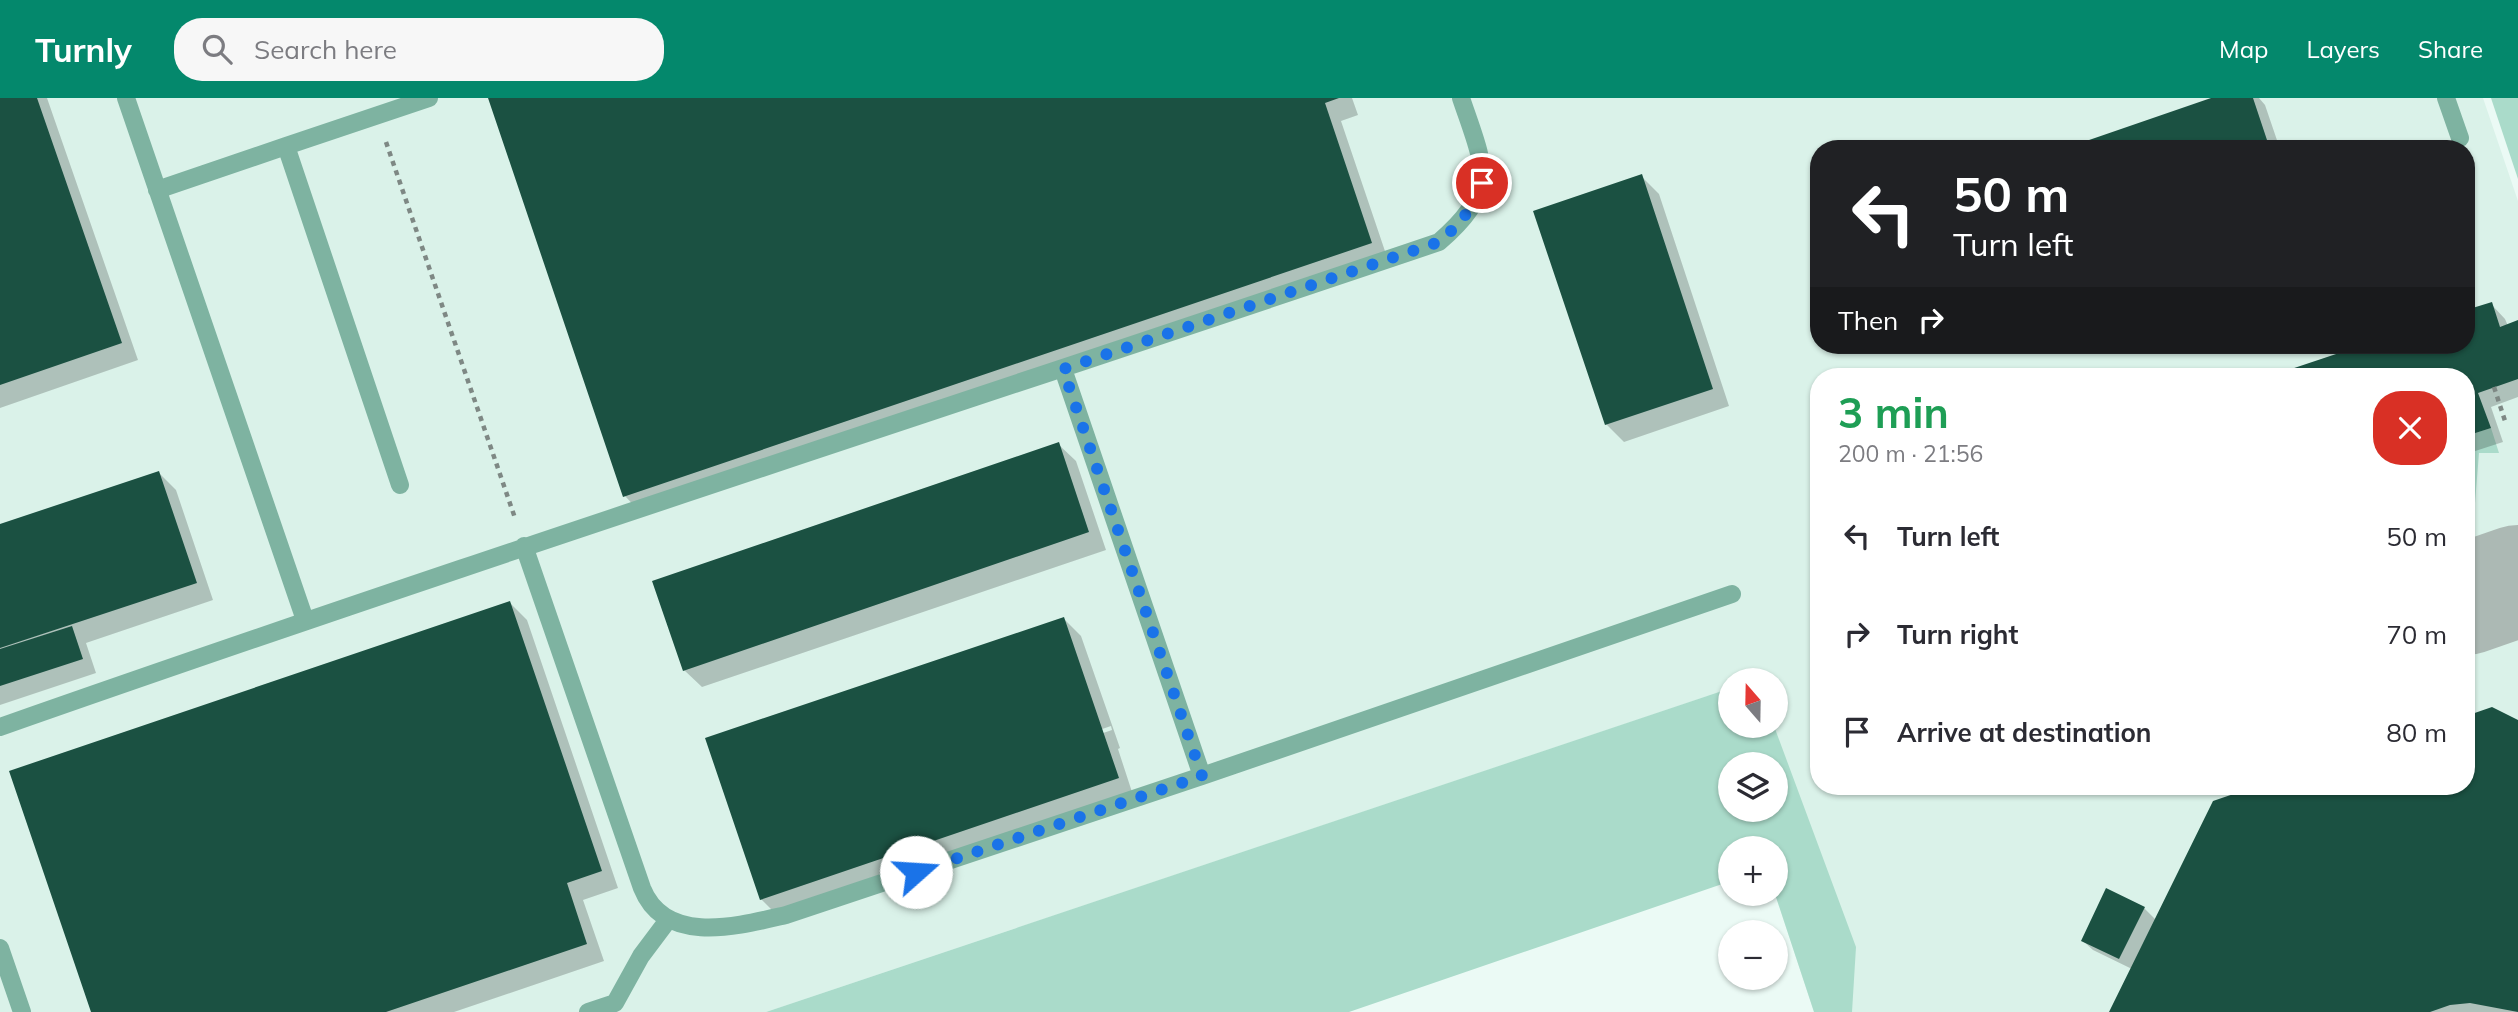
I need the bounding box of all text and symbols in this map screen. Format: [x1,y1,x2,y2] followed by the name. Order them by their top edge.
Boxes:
[174,18,664,81] search box
[35,29,132,70] text: Turnly
[198,30,236,68] icon: search
[254,33,397,66] text: Search here
[2219,34,2268,64] text: Map
[2306,34,2380,64] text: Layers
[2418,34,2483,64] text: Share
[1452,153,1512,213] pin
[1953,163,2069,224] text: 50 m
[1463,164,1501,202] icon: arrive
[1838,168,1929,259] icon: left
[1953,224,2073,264] text: Turn left
[1912,301,1950,339] icon: right
[1838,304,1898,337] text: Then
[1838,386,1949,439] text: 3 min
[2373,391,2447,465] button: close
[1838,439,1983,468] text: 200 m · 21:56
[1838,517,1876,555] icon: left
[1897,520,1999,553] text: Turn left
[2386,520,2447,553] text: 50 m
[1838,615,1876,653] icon: right
[1897,618,2018,651] text: Turn right
[2386,618,2447,651] text: 70 m
[1718,668,1788,738] north arrow
[1718,668,1788,990] map controls
[1838,713,1876,751] icon: arrive
[1897,716,2152,749] text: Arrive at destination
[2386,716,2447,749] text: 80 m
[1718,752,1788,822] button: layers
[879,835,953,909] position arrow
[1718,836,1788,906] button: +
[1718,920,1788,990] button: −

